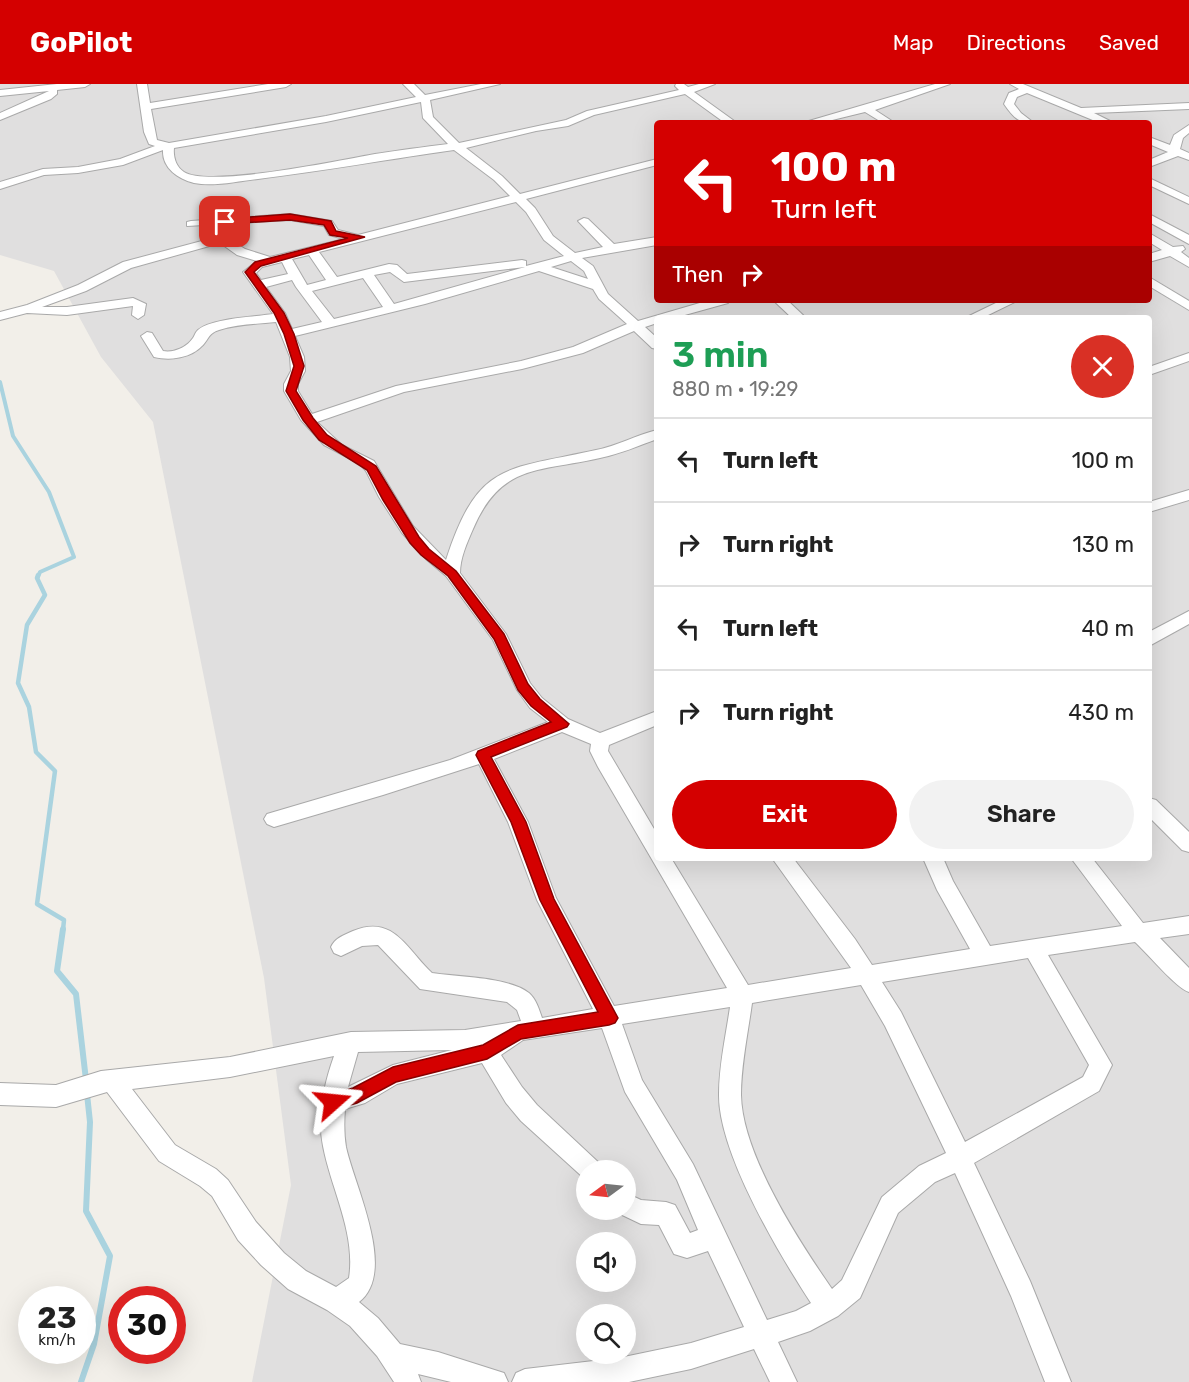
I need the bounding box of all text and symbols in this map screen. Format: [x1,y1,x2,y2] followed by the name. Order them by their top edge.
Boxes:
[30,26,132,59] text: GoPilot
[893,30,934,55] text: Map
[967,30,1066,55] text: Directions
[1099,30,1159,55] text: Saved
[771,142,896,192] text: 100 m
[672,144,750,222] icon: left
[771,193,876,225] text: Turn left
[199,196,250,247] pin
[208,205,241,238] icon: arrive
[735,258,768,291] icon: right
[672,261,723,288] text: Then
[672,333,769,376] text: 3 min
[1071,335,1134,398] button: close
[672,377,798,401] text: 880 m · 19:29
[672,444,705,477] icon: left
[723,447,818,474] text: Turn left
[1072,447,1134,474] text: 100 m
[672,528,705,561] icon: right
[723,531,833,558] text: Turn right
[1072,531,1134,558] text: 130 m
[672,612,705,645] icon: left
[723,615,818,642] text: Turn left
[1081,615,1134,642] text: 40 m
[672,696,705,729] icon: right
[723,699,833,726] text: Turn right
[1068,699,1134,726] text: 430 m
[672,780,897,849] button: Exit
[909,780,1134,849] button: Share
[301,1070,365,1134] position arrow
[576,1160,636,1220] north arrow
[576,1160,636,1364] map controls
[576,1232,636,1292] button: sound
[108,1286,186,1364] speed limit sign: 30
[37,1300,77,1336] text: 23
[576,1304,636,1364] button: search
[38,1331,76,1349] text: km/h

